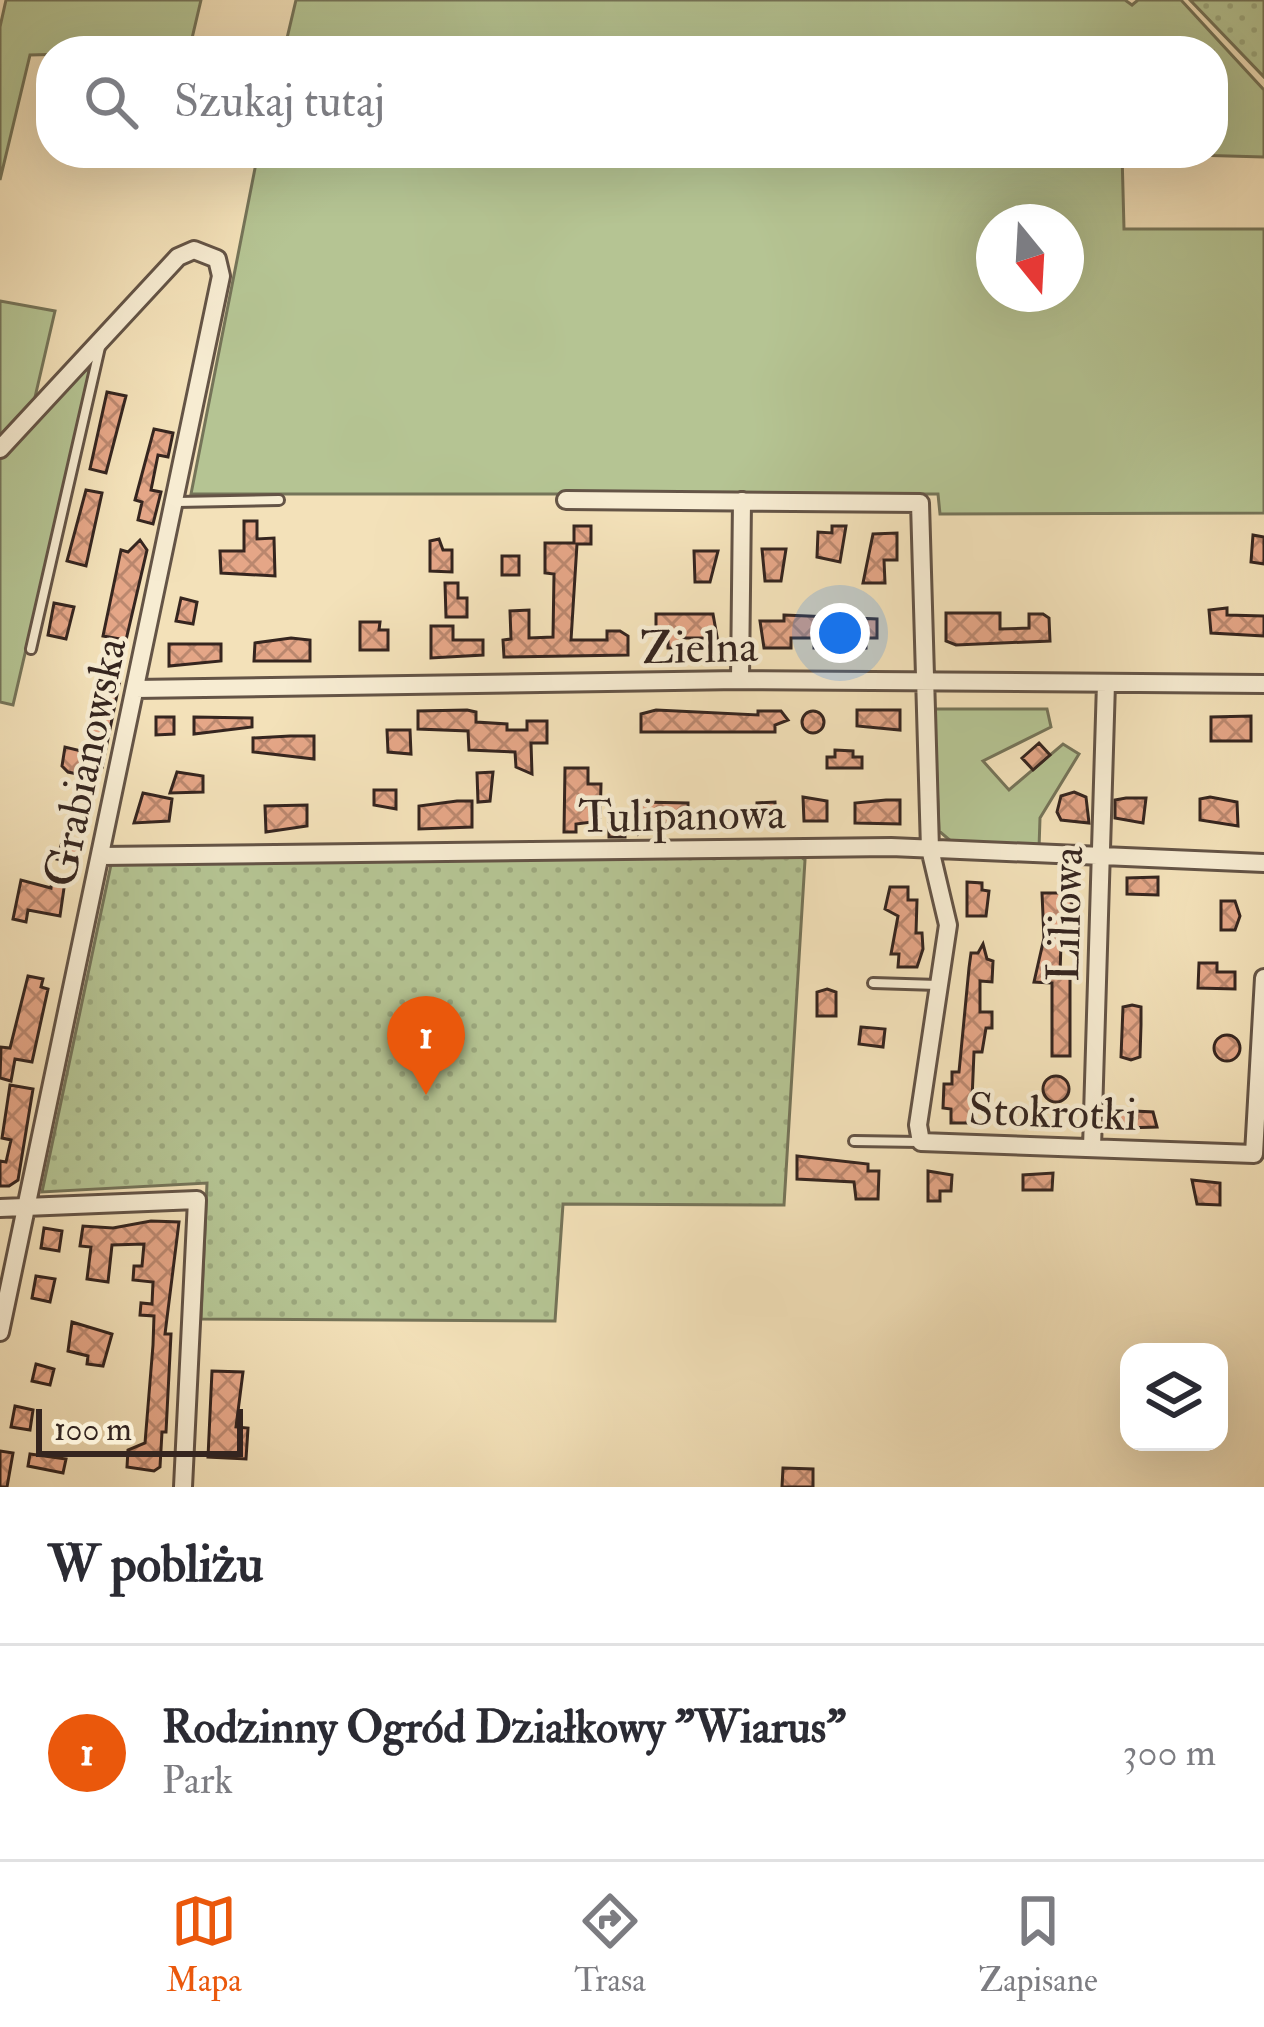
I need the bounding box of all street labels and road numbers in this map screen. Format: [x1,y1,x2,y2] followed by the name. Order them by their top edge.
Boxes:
[640,619,759,677] street label: Zielna
[32,632,140,892] street label: Grabianowska
[578,786,787,846] street label: Tulipanowa
[1036,845,1096,983] street label: Liliowa
[968,1082,1138,1144] street label: Stokrotki

